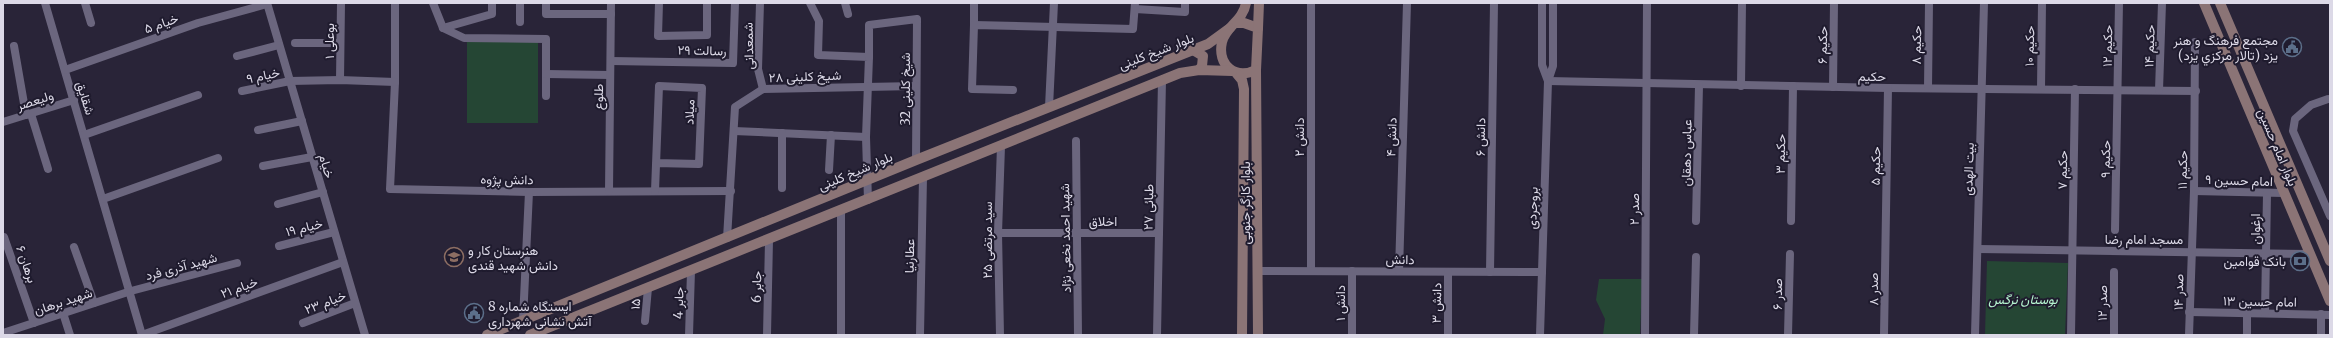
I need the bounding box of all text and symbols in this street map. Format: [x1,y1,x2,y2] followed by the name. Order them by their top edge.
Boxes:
[142,10,181,37] street label: خیام ۵
[740,22,757,70] street label: شمعدانی
[321,23,338,59] street label: ۱ بوعلی
[2140,24,2159,68] street label: حکیم ۱۴
[1908,25,1925,65] street label: حکیم ۸
[2021,25,2038,66] street label: حکیم ۱۰
[2099,25,2116,67] street label: حکیم ۱۲
[1814,26,1831,64] street label: حکیم ۶
[1116,29,1197,75] street label: بلوار شیخ کلینی
[2172,32,2278,66] place label: مجتمع فرهنگ و هنر یزد (تالار مركزي یزد)
[2281,36,2303,58] public building icon: مجتمع فرهنگ و هنر یزد (تالار مركزي یزد)
[677,42,727,59] street label: رسالت ۲۹
[897,53,915,125] street label: شیخ کلینی 32
[245,64,282,87] street label: خیام ۹
[768,67,842,87] street label: شیخ کلینی ۲۸
[1858,68,1887,85] street label: حکیم
[72,79,99,117] street label: شقایق
[590,84,608,110] street label: طلوع
[14,86,56,115] street label: ولیعصر
[681,99,698,125] street label: میلاد
[2254,106,2302,189] street label: بلوار امام حسین
[1382,117,1401,157] street label: دانش ۴
[1291,118,1308,156] street label: دانش ۲
[1472,118,1489,156] street label: دانش ۶
[1677,119,1696,187] street label: عباس دهقان
[1772,134,1789,174] street label: حکیم ۳
[2097,140,2114,178] street label: حکیم ۹
[1959,142,1978,196] street label: بیت الهدی
[1867,146,1884,186] street label: حکیم ۵
[815,148,896,196] street label: بلوار شیخ کلینی
[2054,150,2071,190] street label: حکیم ۷
[2174,150,2191,190] street label: حکیم ۱۱
[315,152,338,181] street label: خیام
[1237,161,1254,244] street label: بلوار کارگر جنوبی
[480,171,534,189] street label: دانش پژوه
[2205,171,2273,190] street label: امام حسین ۹
[1056,183,1075,293] street label: شهید احمد نخعی نژاد
[1140,184,1157,230] street label: طبائی ۲۷
[1523,186,1542,230] street label: بروجردی
[1626,193,1643,225] street label: صدر ۲
[979,201,996,279] street label: ۲۵ سید مرتضی
[1089,213,1117,230] street label: اخلاق
[2247,214,2264,244] street label: ارغوان
[284,215,325,240] street label: خیام ۱۹
[2105,231,2183,248] street label: مسجد امام رضا
[901,238,918,273] street label: عطارنیا
[468,242,558,274] place label: هنرستان کار و دانش شهید قندی
[12,243,41,285] street label: برهان ۶
[443,246,465,268] school or university icon: هنرستان کار و دانش شهید قندی
[143,249,219,284] street label: شهید آذری فرد
[2289,250,2311,272] bank icon: بانک قوامین
[1385,251,1415,268] street label: دانش
[2224,253,2286,270] place label: بانک قوامین
[748,271,765,303] street label: جابر 6
[1865,272,1882,305] street label: صدر ۸
[218,273,260,302] street label: خیام ۲۱
[2170,273,2187,310] street label: صدر ۱۴
[1769,278,1786,310] street label: صدر ۶
[1428,283,1445,323] street label: دانش ۳
[32,284,95,319] street label: شهید برهان
[1332,285,1349,321] street label: دانش ۱
[2094,285,2111,321] street label: صدر ۱۲
[669,286,688,319] street label: جابر 4
[302,287,349,318] street label: خیام ۲۳
[1988,291,2059,308] park label: بوستان نرگس
[2223,292,2297,311] street label: امام حسین ۱۳
[488,298,592,330] place label: ایستگاه شماره 8 آتش نشانی شهرداری
[627,298,644,310] street label: ۱۵
[463,302,485,324] public building icon: ایستگاه شماره 8 آتش نشانی شهرداری

